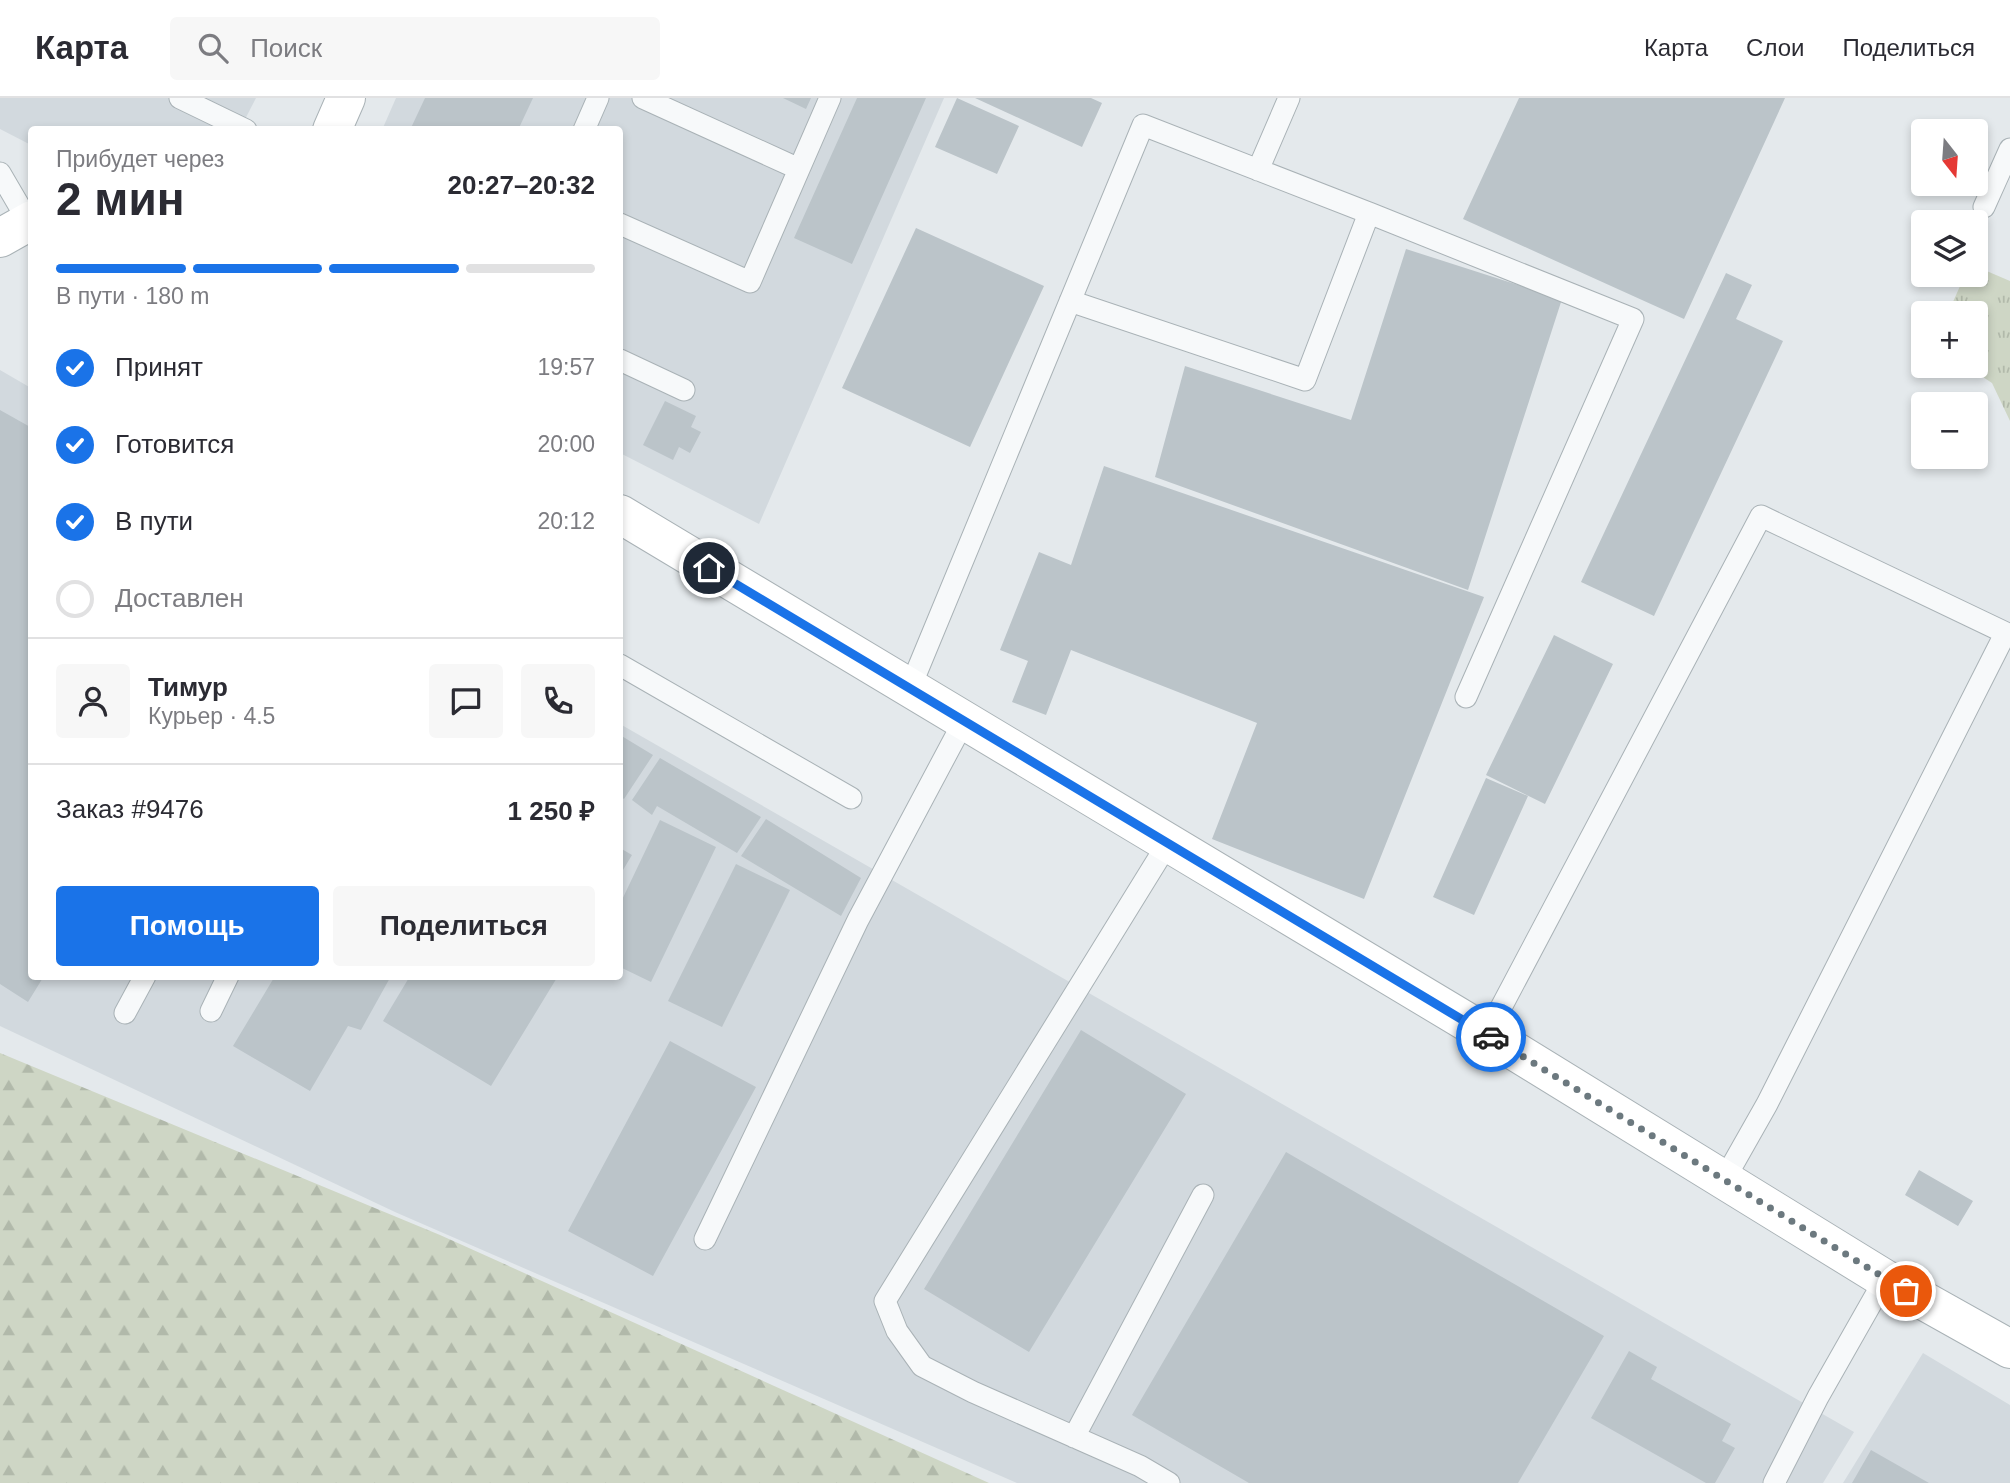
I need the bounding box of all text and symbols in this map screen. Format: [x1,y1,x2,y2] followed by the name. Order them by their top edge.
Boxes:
[170,17,660,80] search box
[35,29,128,66] text: Карта
[194,29,232,67] icon: search
[250,33,322,63] text: Поиск
[1644,34,1708,61] text: Карта
[1746,34,1804,61] text: Слои
[1842,34,1975,61] text: Поделиться
[1911,119,1988,196] north arrow
[1911,119,1988,469] map controls
[56,146,224,172] text: Прибудет через
[448,170,595,200] text: 20:27–20:32
[56,173,184,225] text: 2 мин
[1911,210,1988,287] button: layers
[56,283,209,309] text: В пути · 180 m
[1911,301,1988,378] button: +
[56,349,94,387] icon: check
[115,352,203,382] text: Принят
[537,354,595,380] text: 19:57
[1911,392,1988,469] button: −
[56,426,94,464] icon: check
[115,429,234,459] text: Готовится
[537,431,595,457] text: 20:00
[56,503,94,541] icon: check
[115,506,193,536] text: В пути
[537,508,595,534] text: 20:12
[679,538,739,598] pin
[690,549,728,587] icon: home
[115,583,244,613] text: Доставлен
[56,664,130,738] button: person
[429,664,503,738] button: chat
[521,664,595,738] button: phone
[148,672,228,702] text: Тимур
[148,703,275,729] text: Курьер · 4.5
[56,794,204,824] text: Заказ #9476
[508,796,595,826] text: 1 250 ₽
[56,886,319,966] button: Помощь
[333,886,595,966] button: Поделиться
[1456,1002,1526,1072] courier
[1472,1018,1510,1056] icon: car
[1876,1261,1936,1321] pin
[1887,1272,1925,1310] icon: bag

